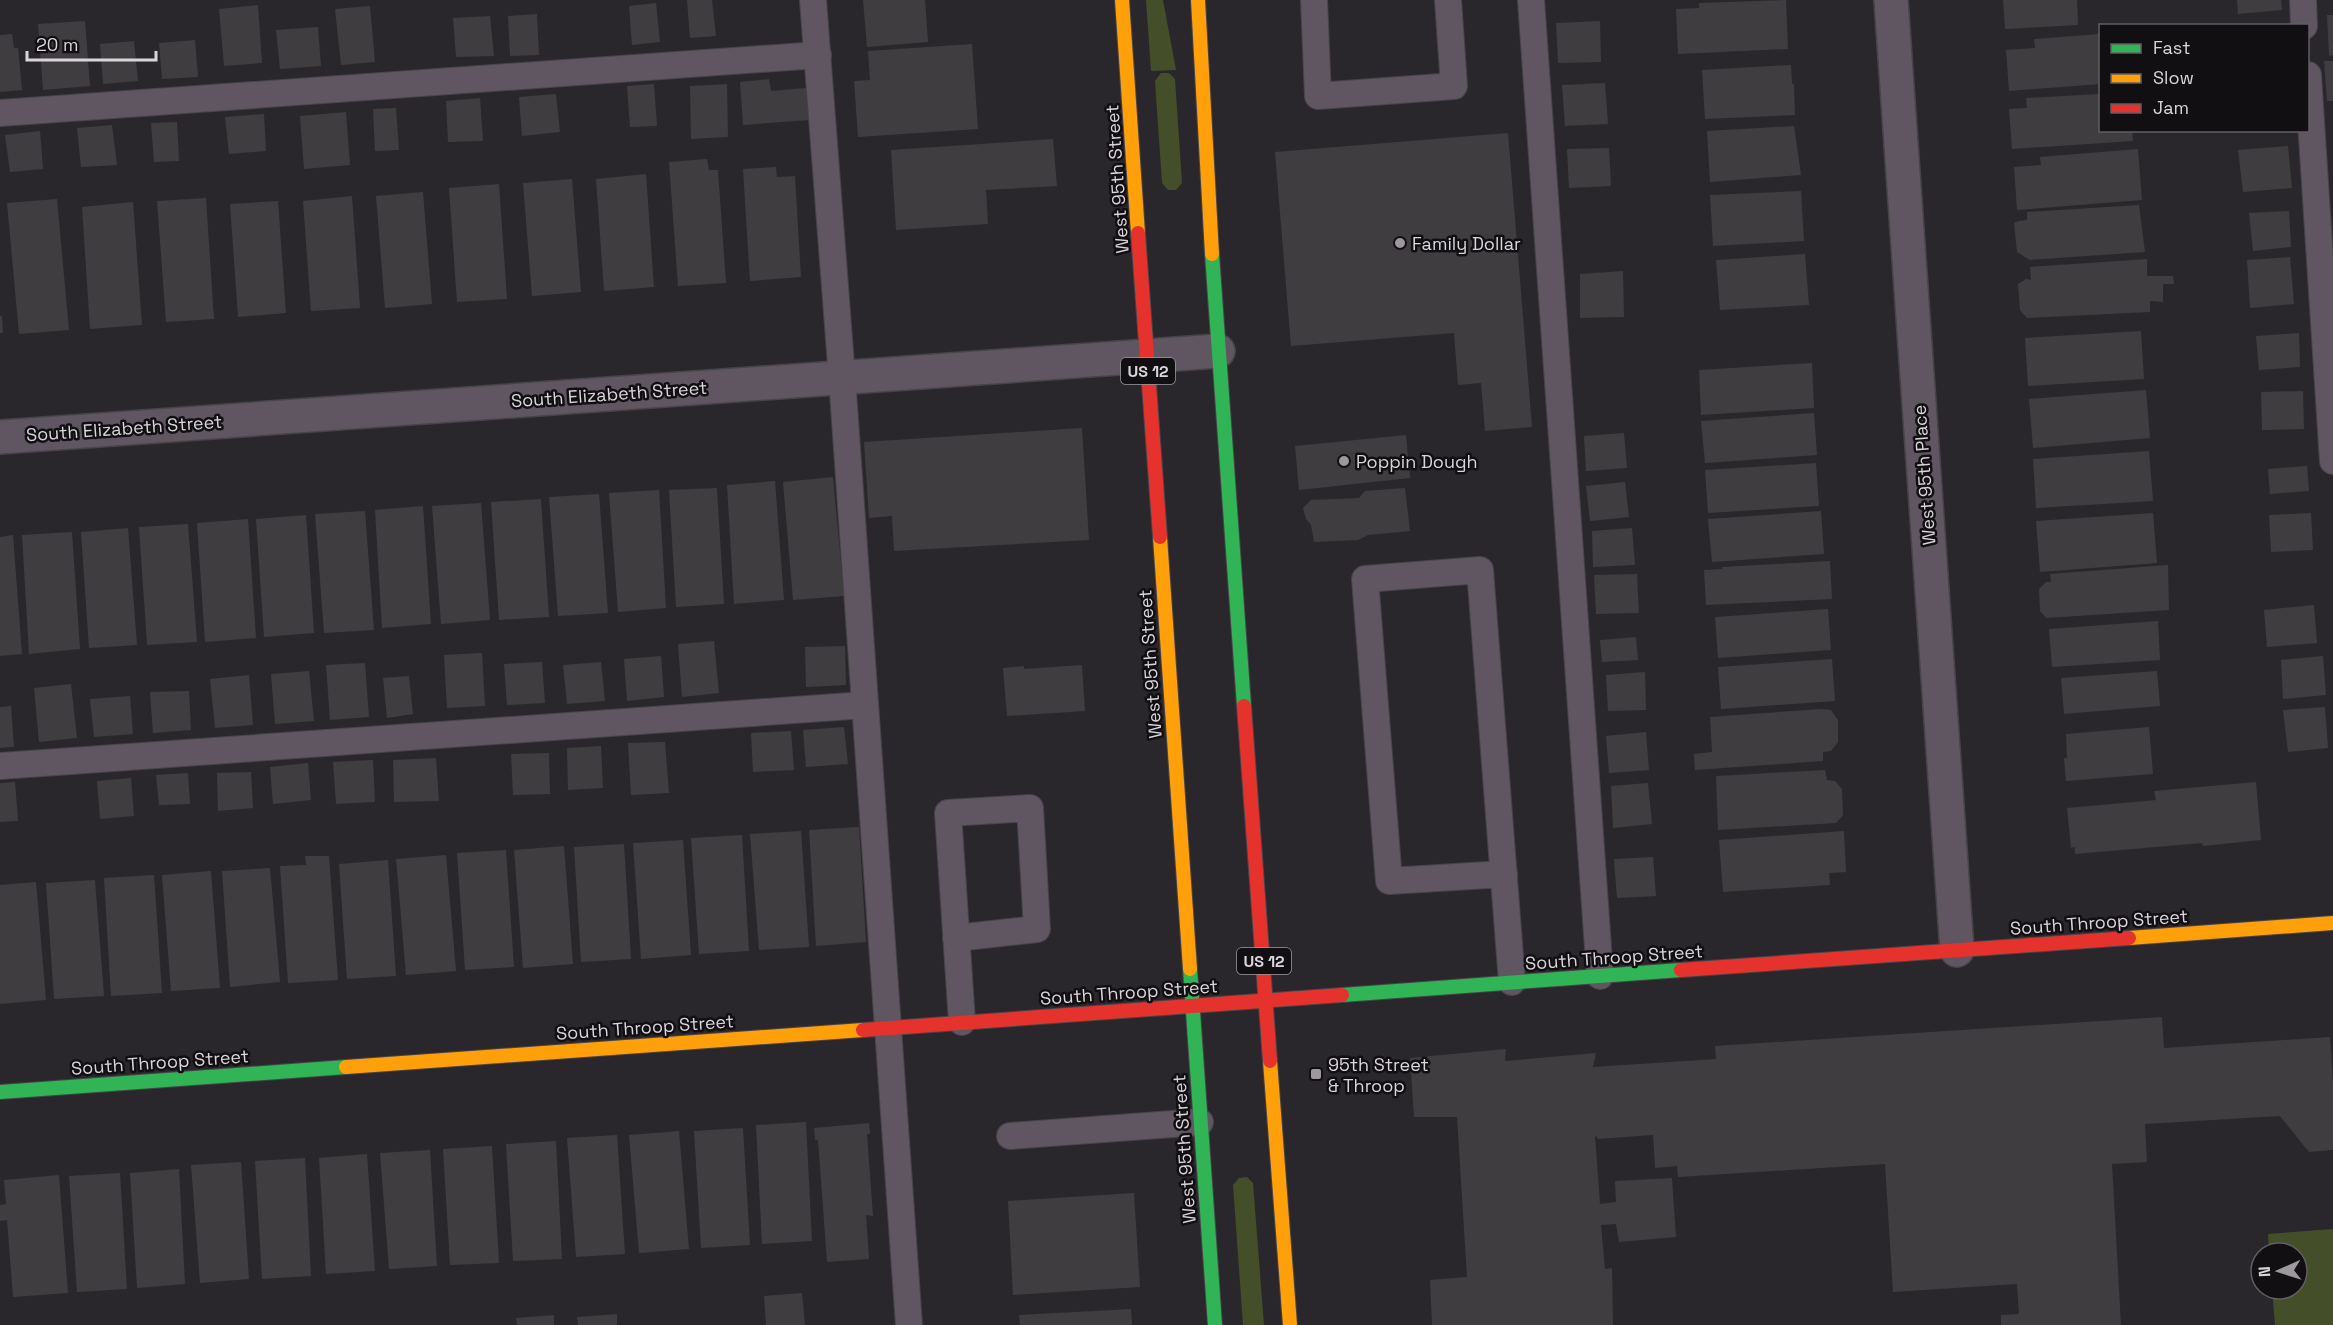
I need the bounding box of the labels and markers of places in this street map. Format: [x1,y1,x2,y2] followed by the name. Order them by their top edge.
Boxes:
[1412,232,1521,255] place label: Family Dollar
[1393,236,1407,250] marker: Family Dollar
[1356,450,1478,473] place label: Poppin Dough
[1337,454,1351,468] marker: Poppin Dough
[1328,1053,1429,1097] place label: 95th Street & Throop
[1309,1067,1323,1081] marker: 95th Street & Throop

